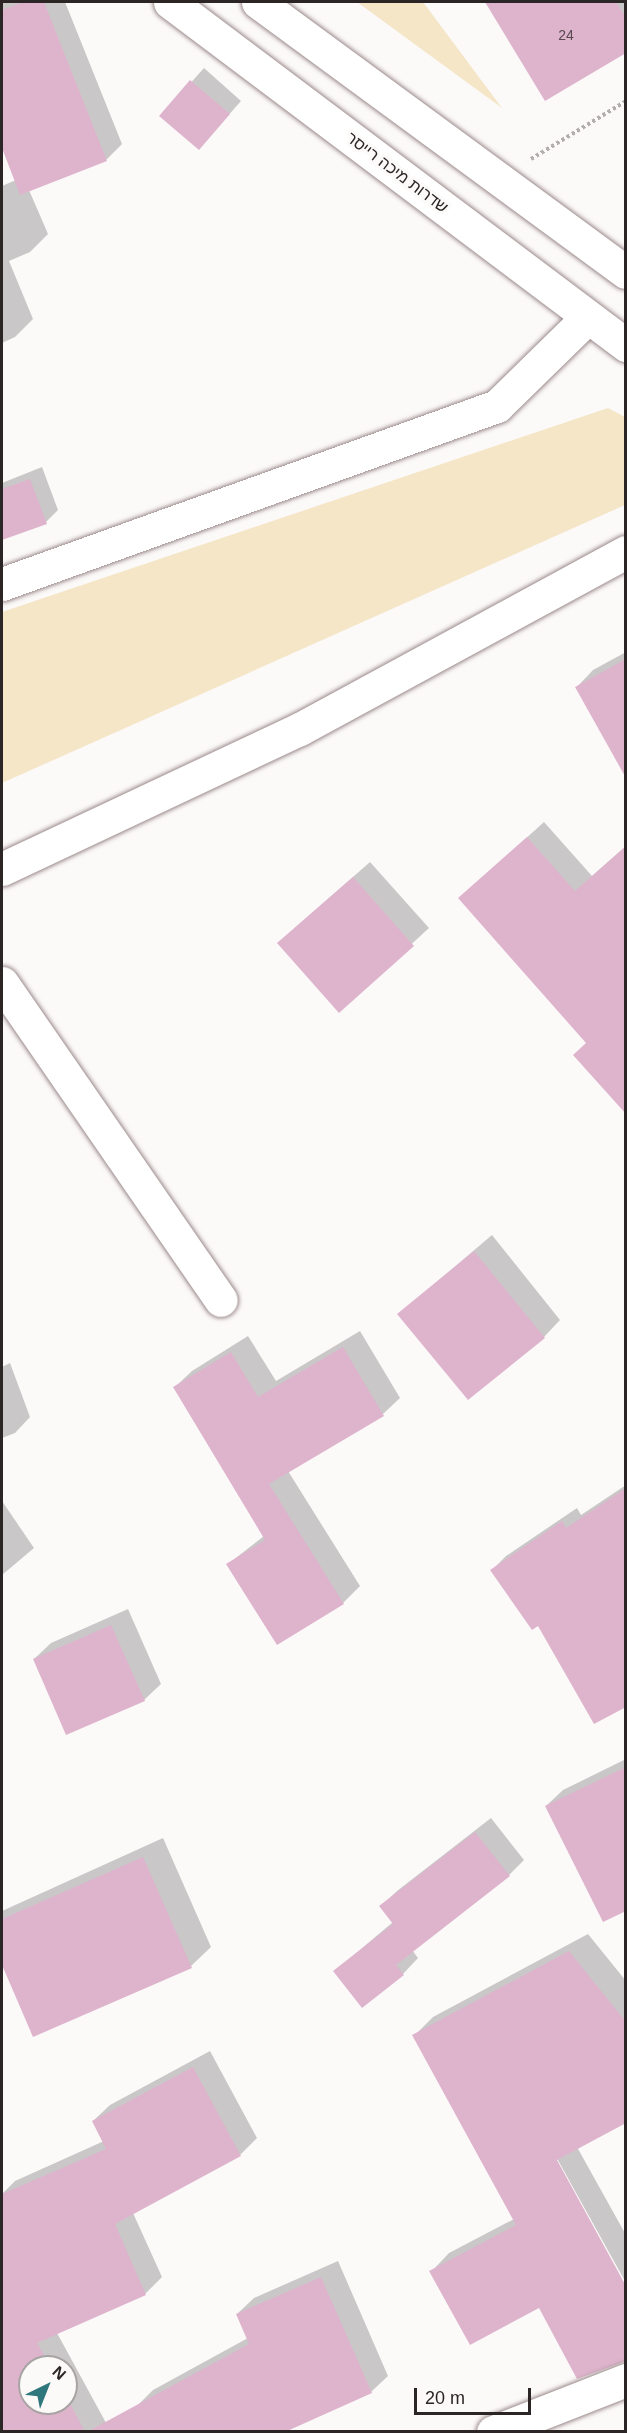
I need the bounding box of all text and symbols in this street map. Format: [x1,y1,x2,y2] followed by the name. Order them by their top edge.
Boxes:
[558,27,574,43] house number: 24
[342,129,452,217] street label: שדרות מיכה רייסר
[18,2355,78,2415] north arrow
[49,2363,69,2383] text: N
[417,2376,534,2414] scale bar
[425,2388,465,2408] text: 20 m

